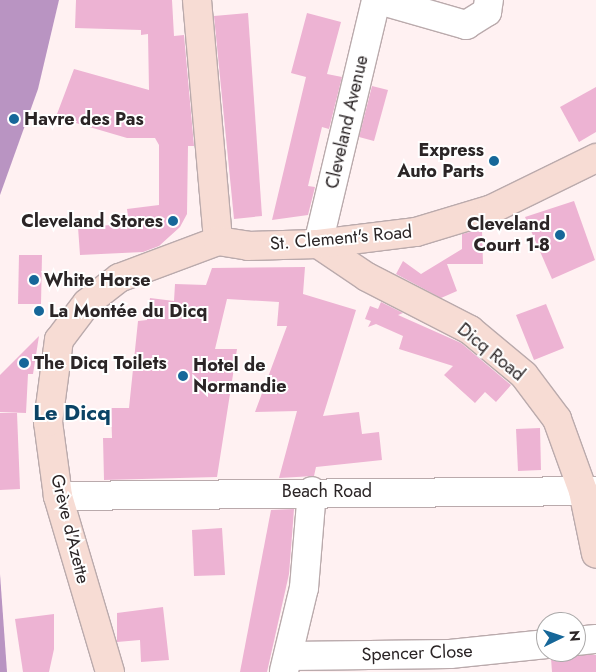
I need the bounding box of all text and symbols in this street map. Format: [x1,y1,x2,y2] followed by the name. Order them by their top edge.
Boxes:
[321,53,373,191] street label: Cleveland Avenue
[24,108,144,130] place label: Havre des Pas
[8,113,20,125] marker: Havre des Pas
[397,140,484,182] place label: Express Auto Parts
[488,155,500,167] marker: Express Auto Parts
[21,210,163,232] place label: Cleveland Stores
[467,214,550,256] place label: Cleveland Court 1-8
[167,215,179,227] marker: Cleveland Stores
[269,221,413,255] street label: St. Clement's Road
[554,229,566,241] marker: Cleveland Court 1-8
[44,269,151,291] place label: White Horse
[28,274,40,286] marker: White Horse
[49,300,207,322] place label: La Montée du Dicq
[33,305,45,317] marker: La Montée du Dicq
[453,318,529,386] street label: Dicq Road
[34,352,167,374] place label: The Dicq Toilets
[193,355,287,398] place label: Hotel de Normandie
[18,357,30,369] marker: The Dicq Toilets
[177,370,189,382] marker: Hotel de Normandie
[33,400,111,426] district label: Le Dicq
[46,472,94,586] street label: Grève d'Azette
[282,480,372,502] street label: Beach Road
[536,612,586,662] north arrow
[565,630,585,642] text: N
[361,640,473,666] street label: Spencer Close

